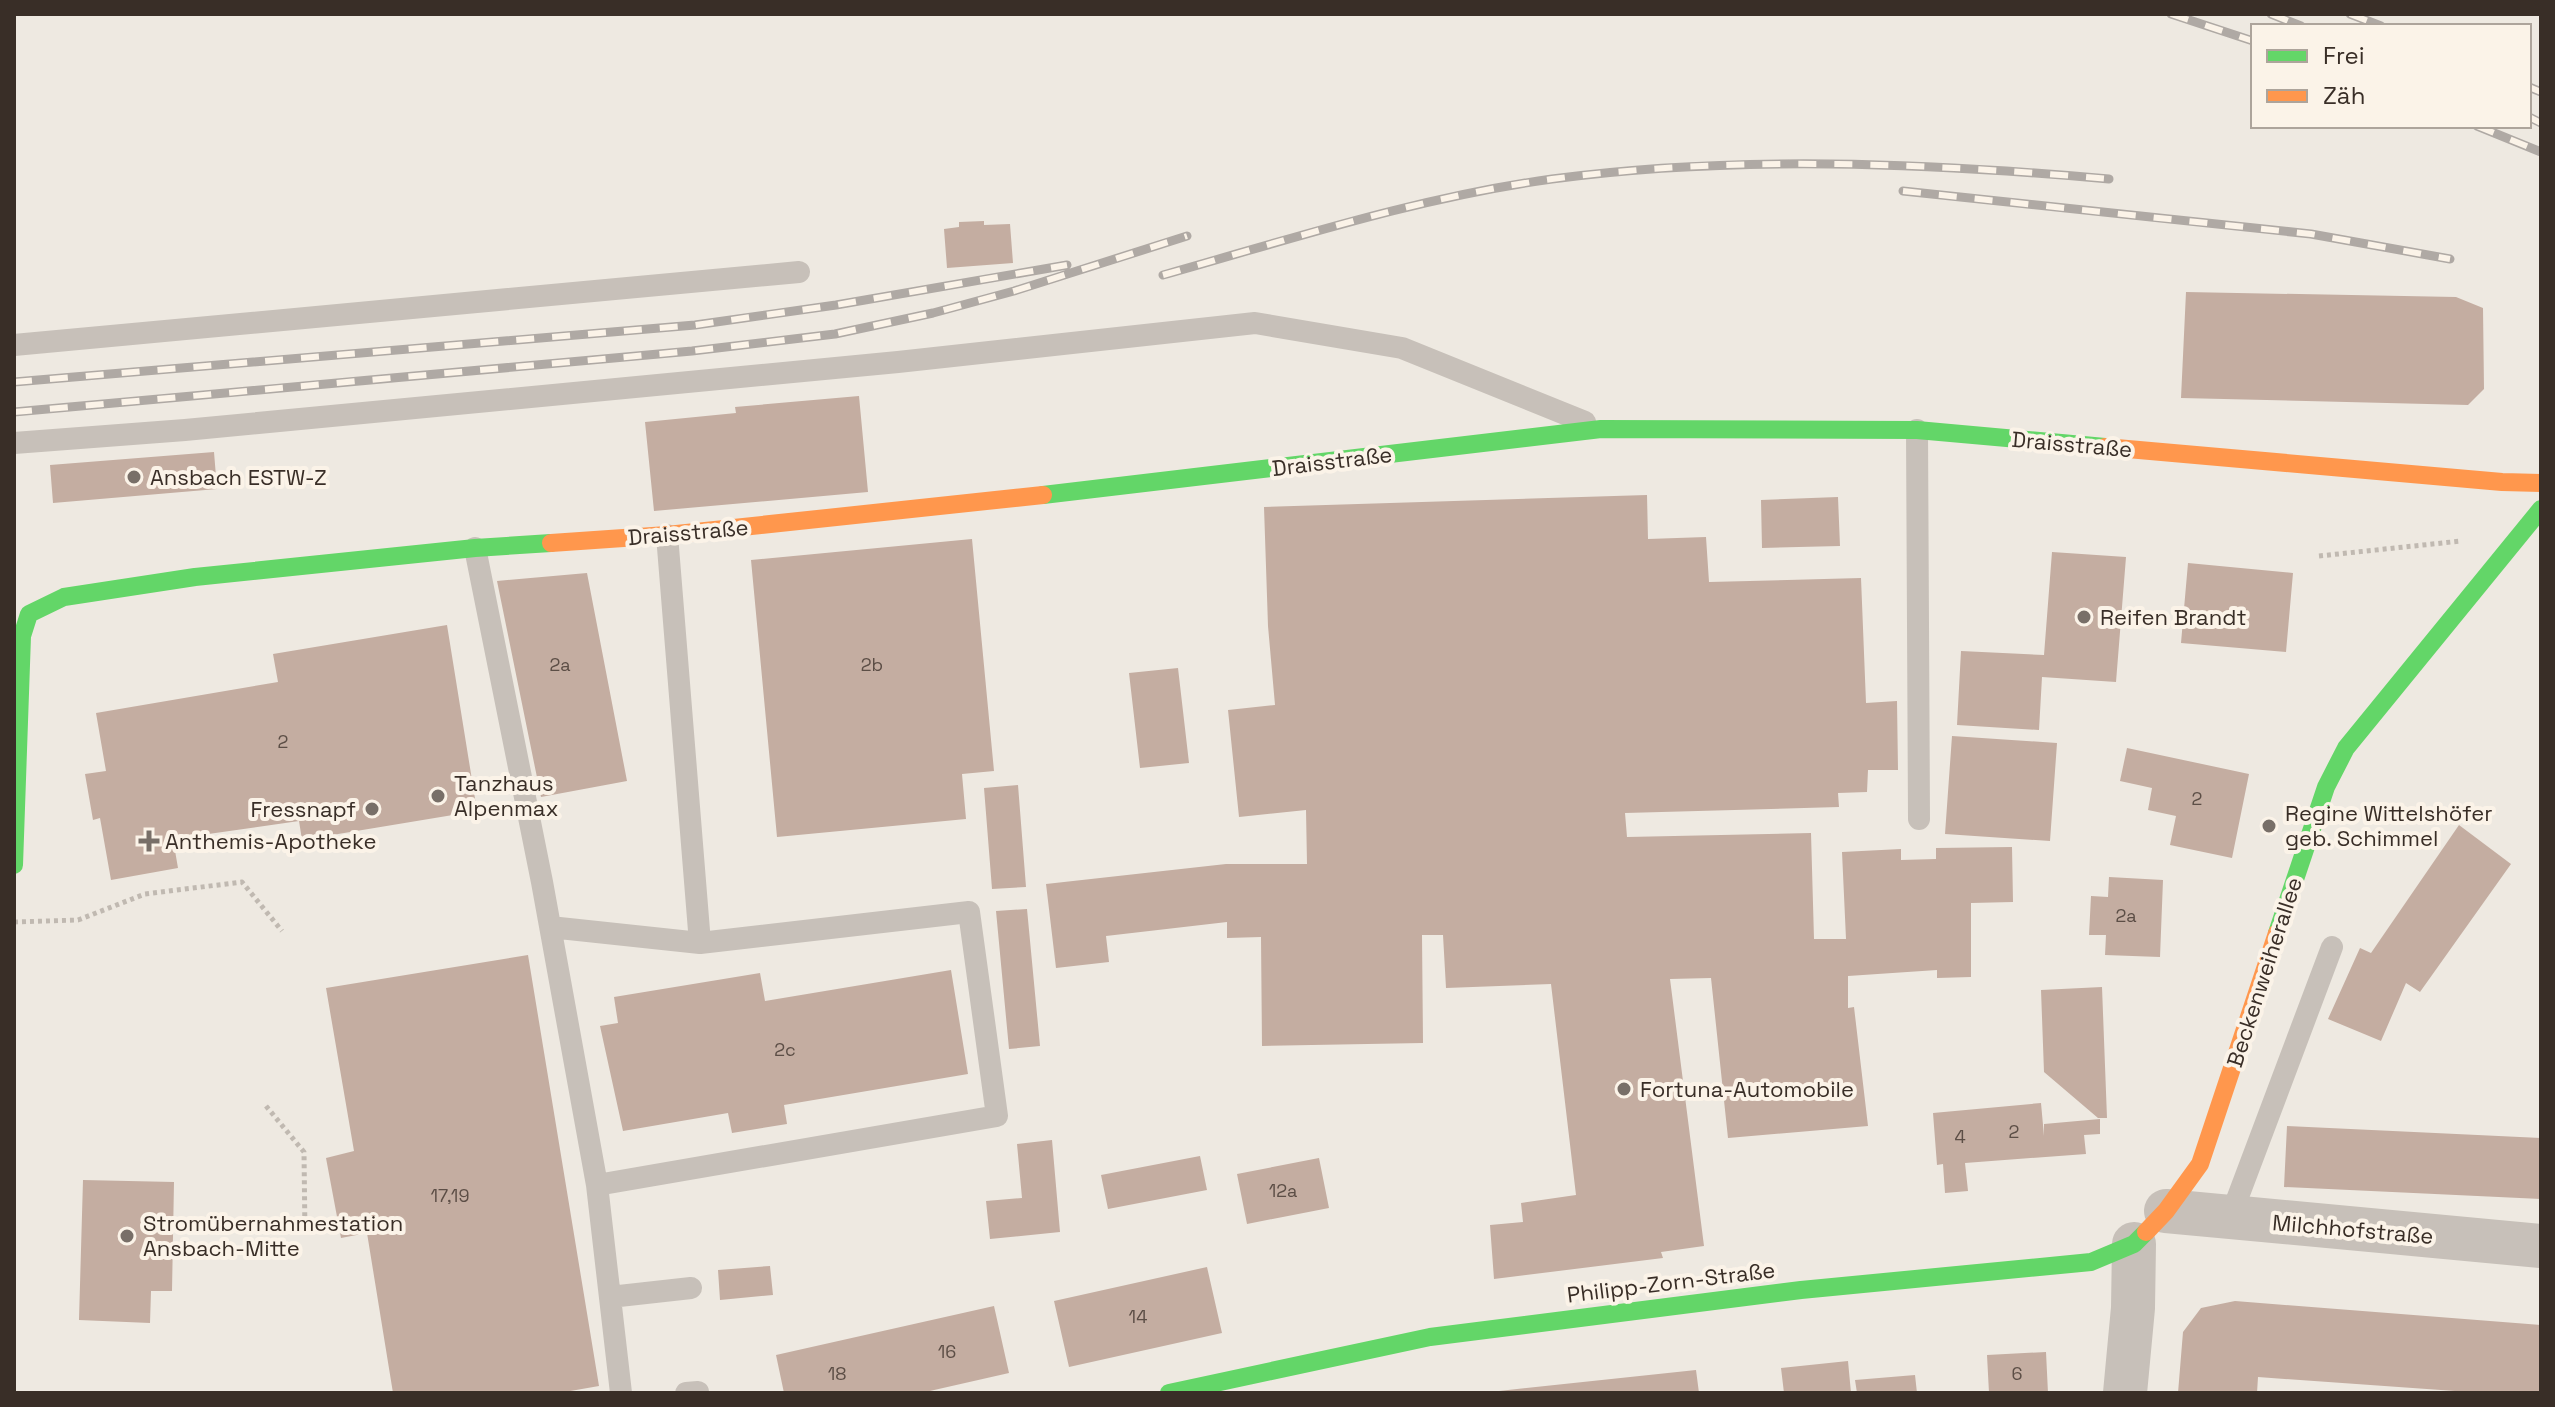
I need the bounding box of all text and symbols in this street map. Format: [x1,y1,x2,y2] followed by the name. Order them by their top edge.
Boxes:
[2251,24,2531,128] legend
[2323,40,2365,71] text: Frei
[2323,80,2365,111] text: Zäh
[2011,425,2133,463] street label: Draisstraße
[1270,440,1394,482] street label: Draisstraße
[150,463,327,491] place label: Ansbach ESTW-Z
[125,468,143,486] marker: Ansbach ESTW-Z
[627,513,749,551] street label: Draisstraße
[2100,603,2247,631] place label: Reifen Brandt
[2075,608,2093,626] marker: Reifen Brandt
[549,653,571,676] house number: 2a
[861,653,883,676] house number: 2b
[278,730,288,753] house number: 2
[454,769,559,822] place label: Tanzhaus Alpenmax
[429,787,447,805] marker: Tanzhaus Alpenmax
[2192,787,2202,810] house number: 2
[250,795,356,823] place label: Fressnapf
[2285,799,2492,852] place label: Regine Wittelshöfer geb. Schimmel
[363,800,381,818] marker: Fressnapf
[2260,817,2278,835] marker: Regine Wittelshöfer geb. Schimmel
[165,827,376,855] place label: Anthemis-Apotheke
[140,832,158,850] marker: Anthemis-Apotheke
[2220,873,2308,1071] street label: Beckenweiherallee
[2115,904,2137,927] house number: 2a
[774,1038,796,1061] house number: 2c
[1640,1075,1854,1103] place label: Fortuna-Automobile
[1615,1080,1633,1098] marker: Fortuna-Automobile
[2009,1120,2019,1143] house number: 2
[1954,1125,1966,1148] house number: 4
[1269,1179,1297,1202] house number: 12a
[431,1184,469,1207] house number: 17,19
[2271,1208,2435,1250] street label: Milchhofstraße
[143,1209,403,1262] place label: Stromübernahmestation Ansbach-Mitte
[118,1227,136,1245] marker: Stromübernahmestation Ansbach-Mitte
[1565,1255,1777,1309] street label: Philipp-Zorn-Straße
[1129,1305,1147,1328] house number: 14
[938,1340,956,1363] house number: 16
[828,1362,846,1385] house number: 18
[2011,1362,2023,1385] house number: 6

